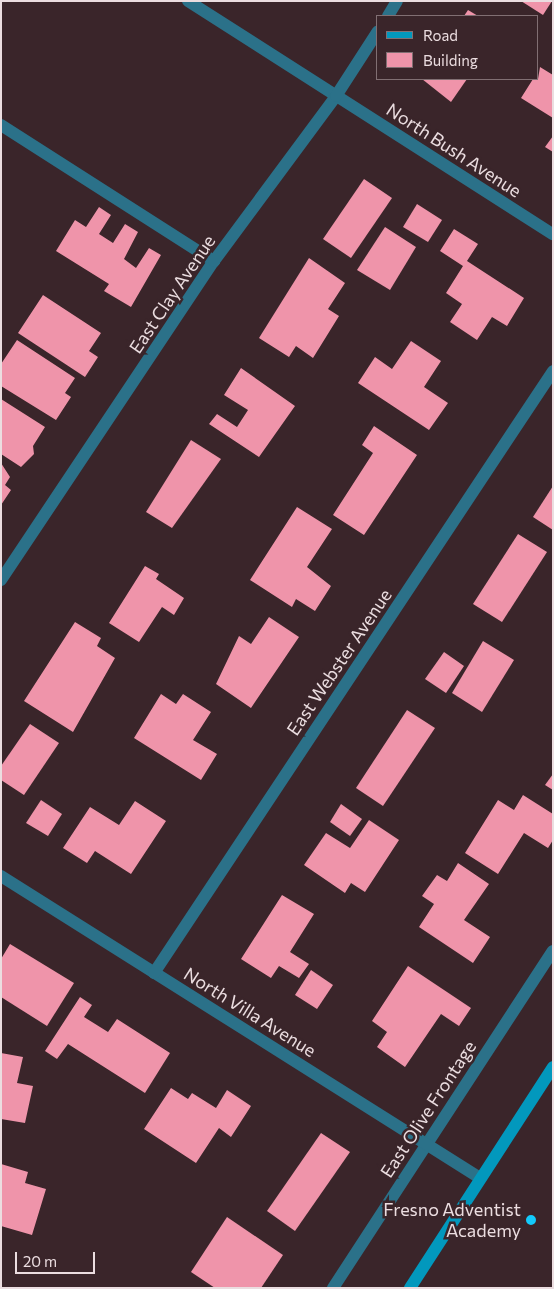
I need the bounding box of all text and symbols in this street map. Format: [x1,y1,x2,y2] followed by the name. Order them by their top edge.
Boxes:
[376,15,539,80] legend
[423,26,458,44] text: Road
[423,51,478,69] text: Building
[383,98,525,202] street label: North Bush Avenue
[124,231,220,357] street label: East Clay Avenue
[282,585,396,739] street label: East Webster Avenue
[180,963,320,1061] street label: North Villa Avenue
[376,1037,480,1181] street label: East Olive Frontage
[383,1199,521,1242] place label: Fresno Adventist Academy
[525,1214,537,1226] marker: Fresno Adventist Academy
[18,1242,98,1274] scale bar
[23,1252,57,1270] text: 20 m

